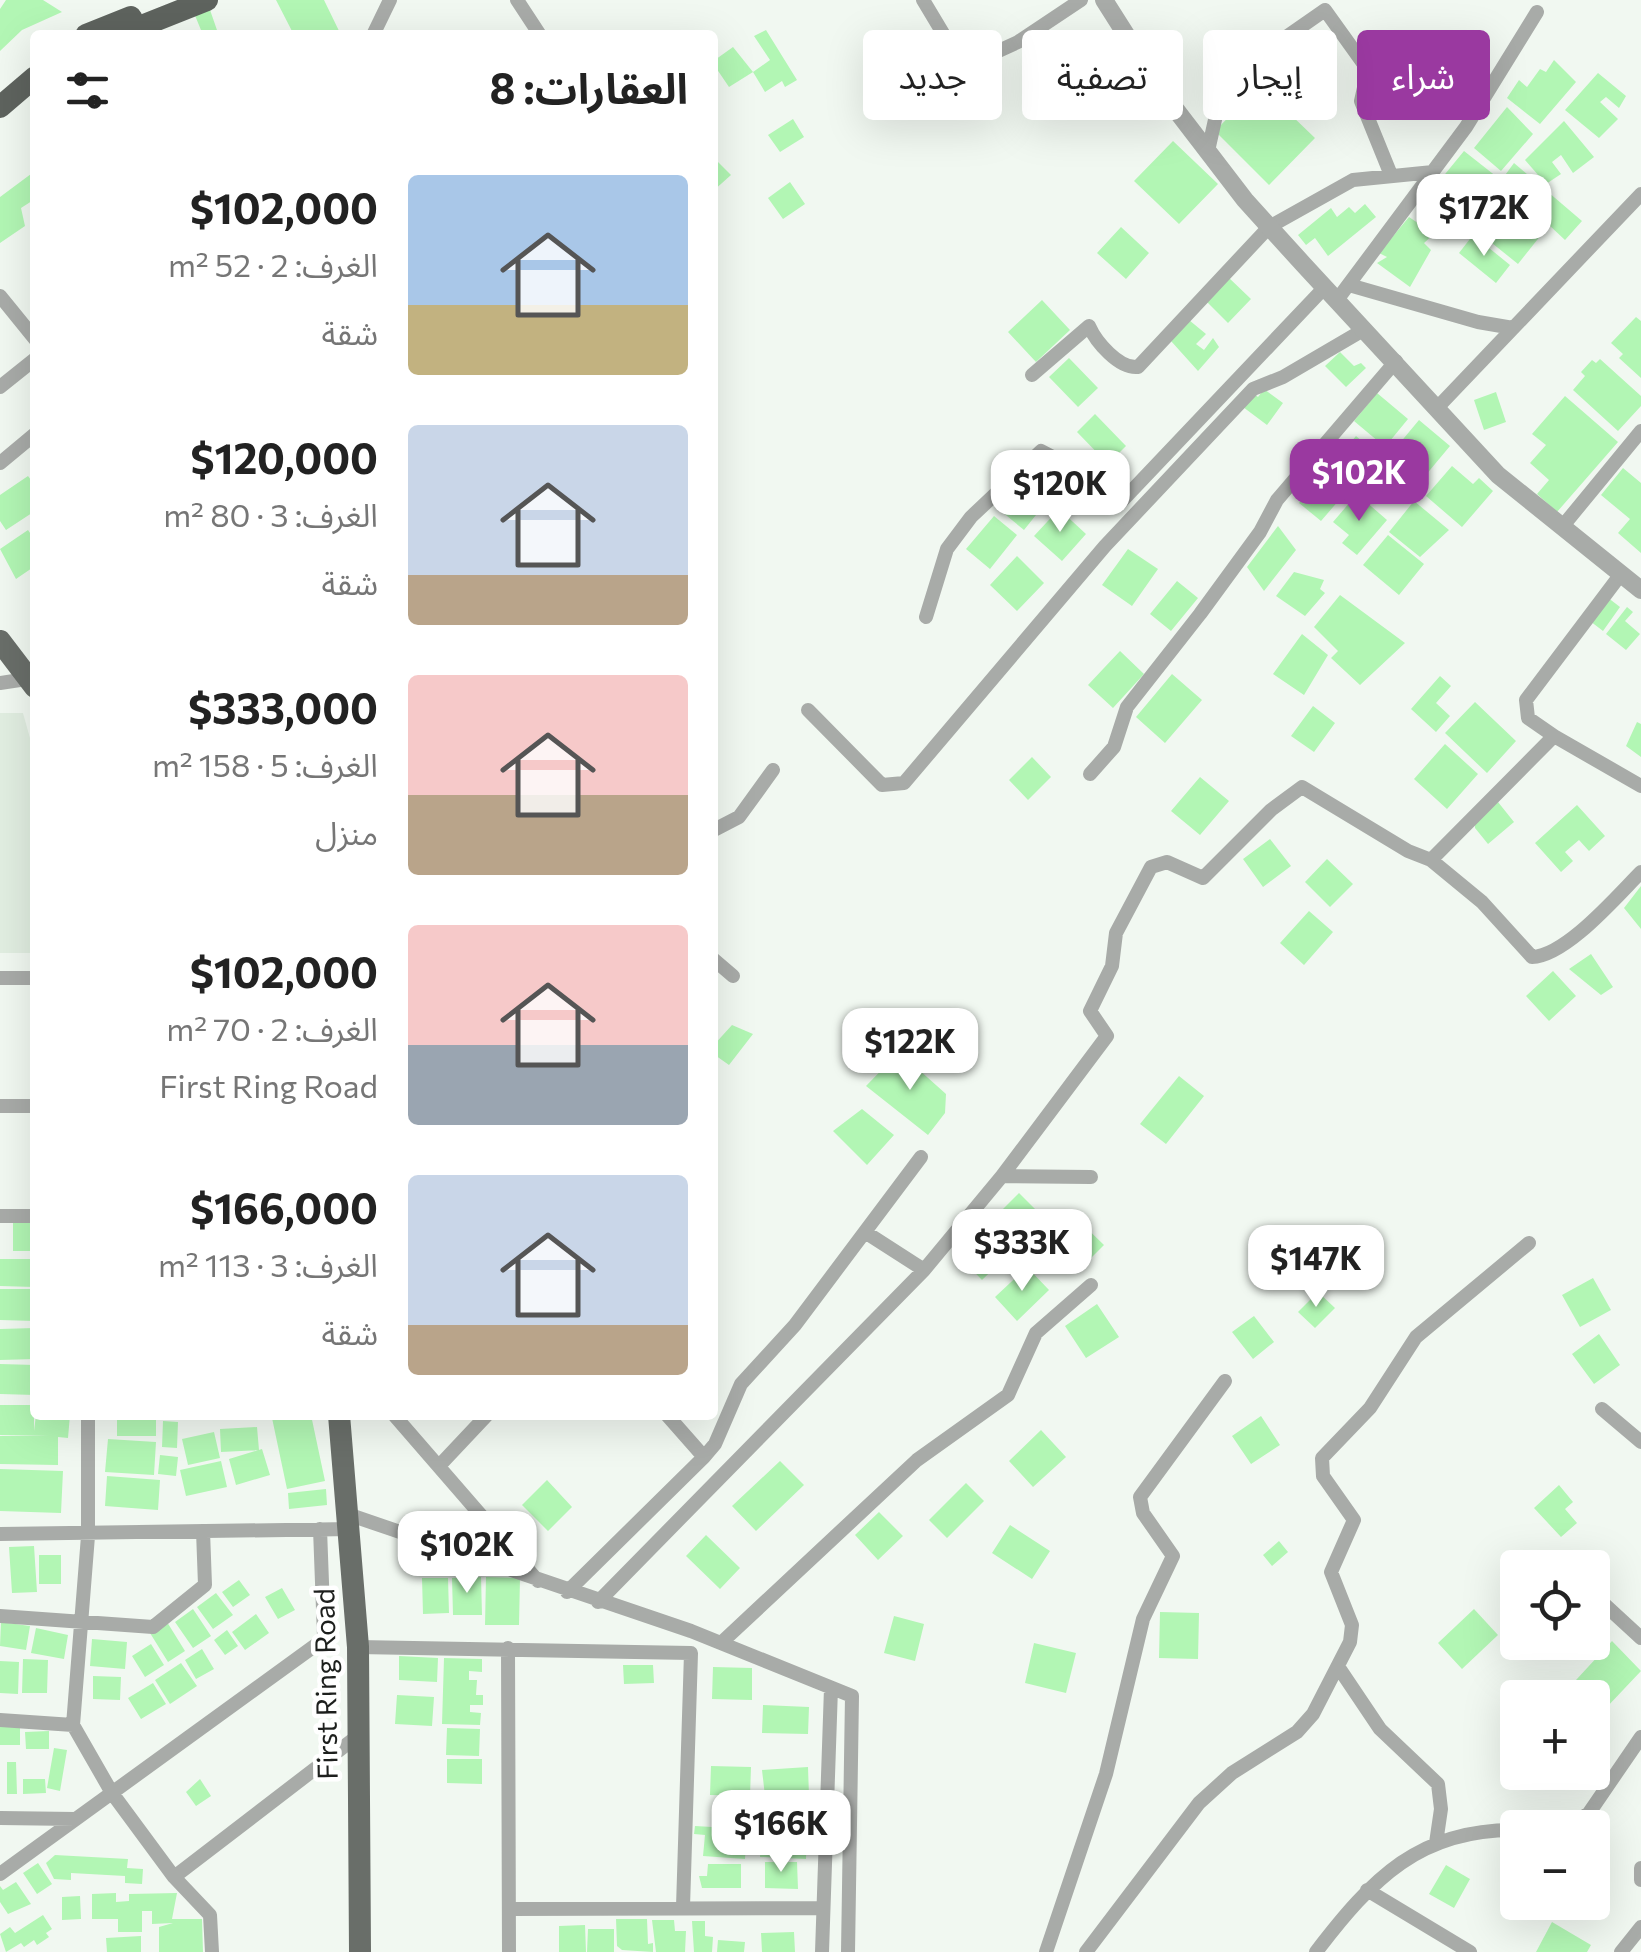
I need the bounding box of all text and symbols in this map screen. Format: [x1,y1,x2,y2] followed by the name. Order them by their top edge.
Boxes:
[863,30,1002,120] chip: جديد
[1022,30,1183,120] chip: تصفية
[1203,30,1337,120] chip: إيجار
[1357,30,1490,120] chip: شراء
[490,61,688,113] text: العقارات: 8
[60,63,115,118] icon: filters
[1414,174,1554,259] pin: $172K
[190,181,378,233] text: $102,000
[1438,186,1530,226] text: $172K
[488,215,608,335] icon: home
[168,244,378,284] text: الغرف: 2 · 52 m²
[322,312,378,352] text: شقة
[190,431,378,483] text: $120,000
[1289,439,1429,524] pin: $102K
[990,450,1130,535] pin: $120K
[1312,451,1406,491] text: $102K
[1013,462,1107,502] text: $120K
[488,465,608,585] icon: home
[163,494,378,534] text: الغرف: 3 · 80 m²
[322,562,378,602] text: شقة
[188,681,378,733] text: $333,000
[488,715,608,835] icon: home
[152,744,378,784] text: الغرف: 5 · 158 m²
[315,812,378,852] text: منزل
[190,945,378,997] text: $102,000
[488,965,608,1085] icon: home
[166,1008,378,1048] text: الغرف: 2 · 70 m²
[840,1008,980,1093] pin: $122K
[864,1020,956,1060] text: $122K
[159,1065,378,1105] text: First Ring Road
[190,1181,378,1233] text: $166,000
[952,1209,1092,1294] pin: $333K
[488,1215,608,1335] icon: home
[974,1221,1070,1261] text: $333K
[1246,1225,1386,1310] pin: $147K
[1270,1237,1362,1277] text: $147K
[158,1244,378,1284] text: الغرف: 3 · 113 m²
[322,1312,378,1352] text: شقة
[397,1511,537,1596] pin: $102K
[420,1523,514,1563] text: $102K
[1500,1550,1610,1920] map controls
[1500,1550,1610,1660] button: locate
[306,1588,344,1780] street label: First Ring Road
[1500,1680,1610,1790] button: +
[711,1790,851,1875] pin: $166K
[734,1802,828,1842] text: $166K
[1500,1810,1610,1920] button: −

